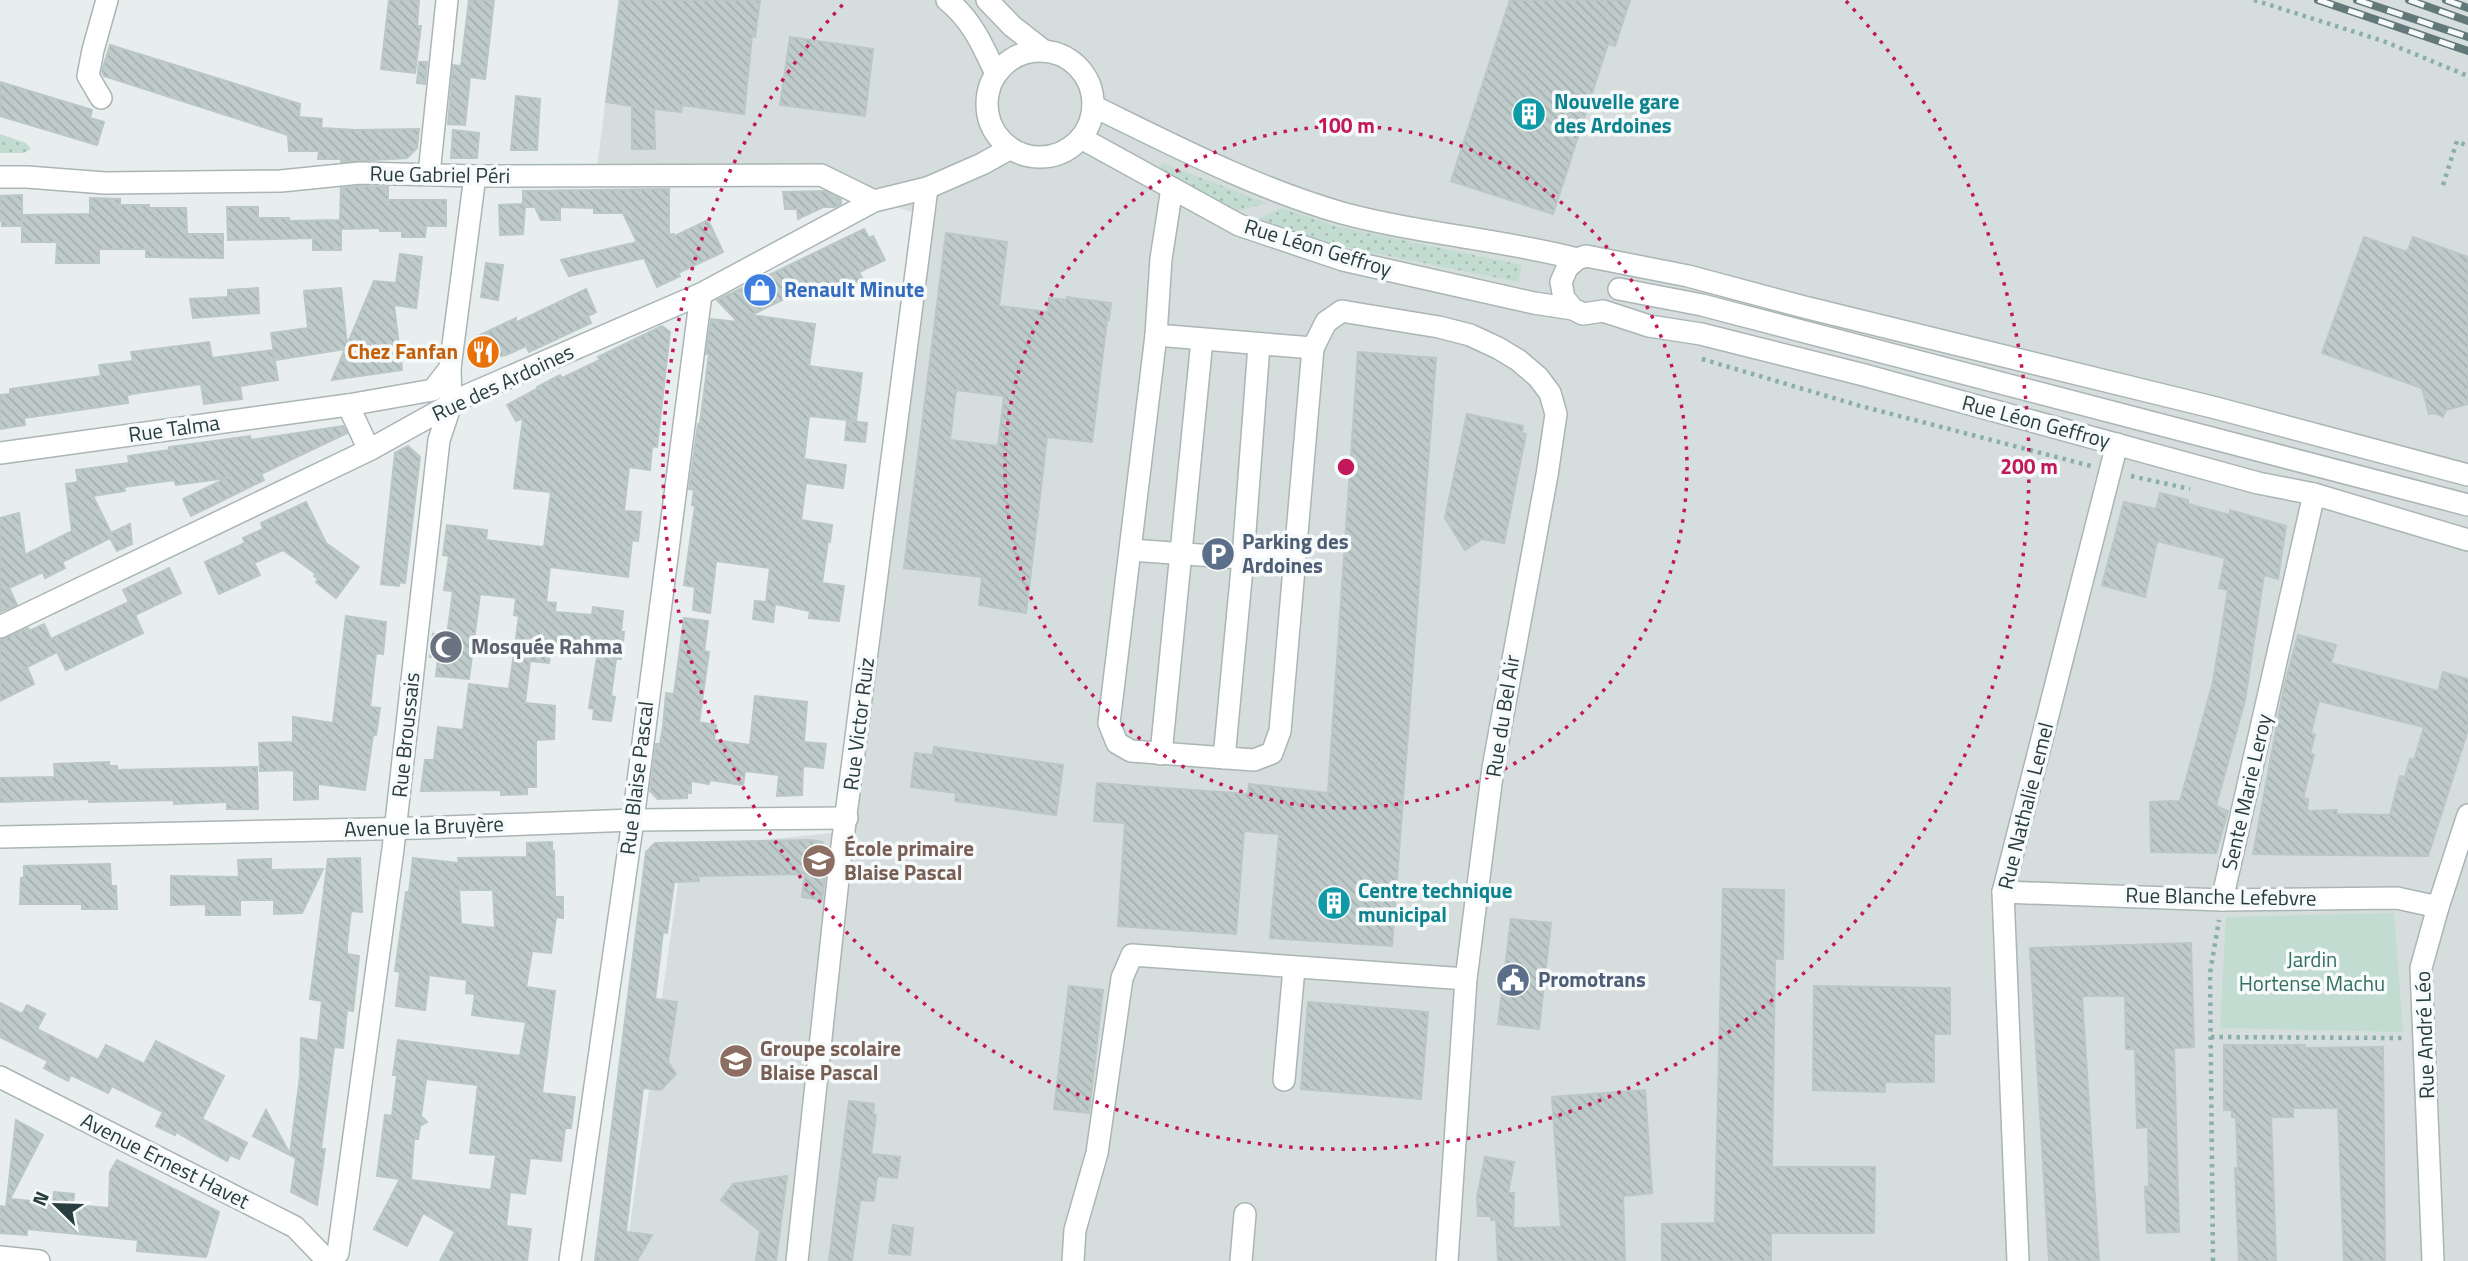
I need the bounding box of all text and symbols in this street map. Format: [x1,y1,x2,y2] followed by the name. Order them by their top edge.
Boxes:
[1554,85,1679,141] place label: Nouvelle gare des Ardoines
[1510,95,1548,133] building icon: Nouvelle gare des Ardoines
[1317,109,1375,141] text: 100 m
[369,157,511,191] street label: Rue Gabriel Péri
[1241,209,1396,285] street label: Rue Léon Geffroy
[741,271,779,309] shop icon: Renault Minute
[784,273,924,305] place label: Renault Minute
[464,333,502,371] restaurant icon: Chez Fanfan
[347,335,458,367] place label: Chez Fanfan
[426,335,579,429] street label: Rue des Ardoines
[1959,386,2114,456] street label: Rue Léon Geffroy
[126,406,222,450] street label: Rue Talma
[2000,450,2058,482] text: 200 m
[1334,455,1358,479] centre of rings
[1242,525,1349,581] place label: Parking des Ardoines
[1199,535,1237,573] parking icon: Parking des Ardoines
[427,628,465,666] mosque icon: Mosquée Rahma
[471,630,623,662] place label: Mosquée Rahma
[1477,652,1527,779] street label: Rue du Bel Air
[834,656,882,792] street label: Rue Victor Ruiz
[383,671,427,799] street label: Rue Broussais
[611,699,661,856] street label: Rue Blaise Pascal
[2212,710,2280,873] street label: Sente Marie Leroy
[1989,719,2061,893] street label: Rue Nathalie Lemel
[344,807,504,845] street label: Avenue la Bruyère
[844,832,974,888] place label: École primaire Blaise Pascal
[800,842,838,880] school or university icon: École primaire Blaise Pascal
[1358,874,1512,930] place label: Centre technique municipal
[2125,878,2317,914] street label: Rue Blanche Lefebvre
[1315,884,1353,922] building icon: Centre technique municipal
[2239,943,2385,999] park label: Jardin Hortense Machu
[1494,961,1532,999] public building icon: Promotrans
[1538,963,1646,995] place label: Promotrans
[2406,970,2442,1100] street label: Rue André Léo
[760,1032,901,1088] place label: Groupe scolaire Blaise Pascal
[717,1042,755,1080] school or university icon: Groupe scolaire Blaise Pascal
[76,1104,256,1217] street label: Avenue Ernest Havet
[21,1170,91,1240] north arrow
[24,1186,56,1210] text: N

